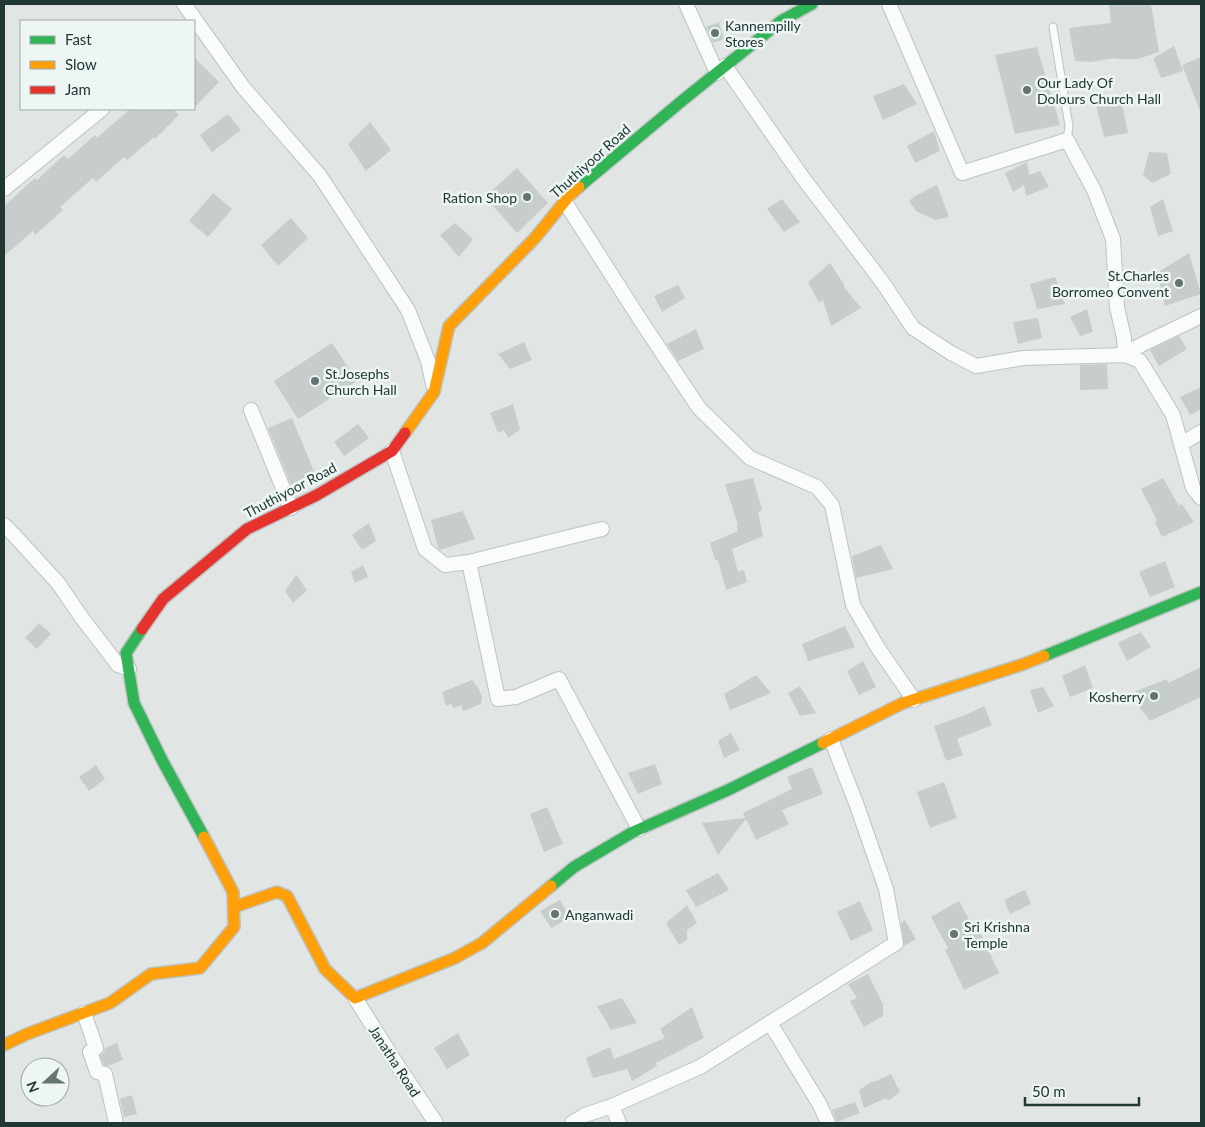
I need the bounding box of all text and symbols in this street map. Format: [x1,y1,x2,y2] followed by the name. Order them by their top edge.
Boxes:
[725,17,802,50] place label: Kannempilly Stores
[20,20,195,110] legend
[709,27,721,39] marker: Kannempilly Stores
[65,30,92,48] text: Fast
[65,55,97,73] text: Slow
[1037,74,1161,107] place label: Our Lady Of Dolours Church Hall
[65,80,91,98] text: Jam
[1021,84,1033,96] marker: Our Lady Of Dolours Church Hall
[546,120,634,202] street label: Thuthiyoor Road
[442,189,517,206] place label: Ration Shop
[521,191,533,203] marker: Ration Shop
[1052,267,1169,300] place label: St.Charles Borromeo Convent
[1173,277,1185,289] marker: St.Charles Borromeo Convent
[325,365,397,398] place label: St.Josephs Church Hall
[309,375,321,387] marker: St.Josephs Church Hall
[241,458,339,522] street label: Thuthiyoor Road
[1089,688,1145,705] place label: Kosherry
[1148,690,1160,702] marker: Kosherry
[565,906,633,923] place label: Anganwadi
[549,908,561,920] marker: Anganwadi
[964,918,1030,951] place label: Sri Krishna Temple
[948,928,960,940] marker: Sri Krishna Temple
[366,1022,424,1100] street label: Janatha Road
[20,1057,70,1107] north arrow
[1025,1074,1139,1106] scale bar
[23,1079,42,1095] text: N
[1032,1082,1066,1100] text: 50 m

